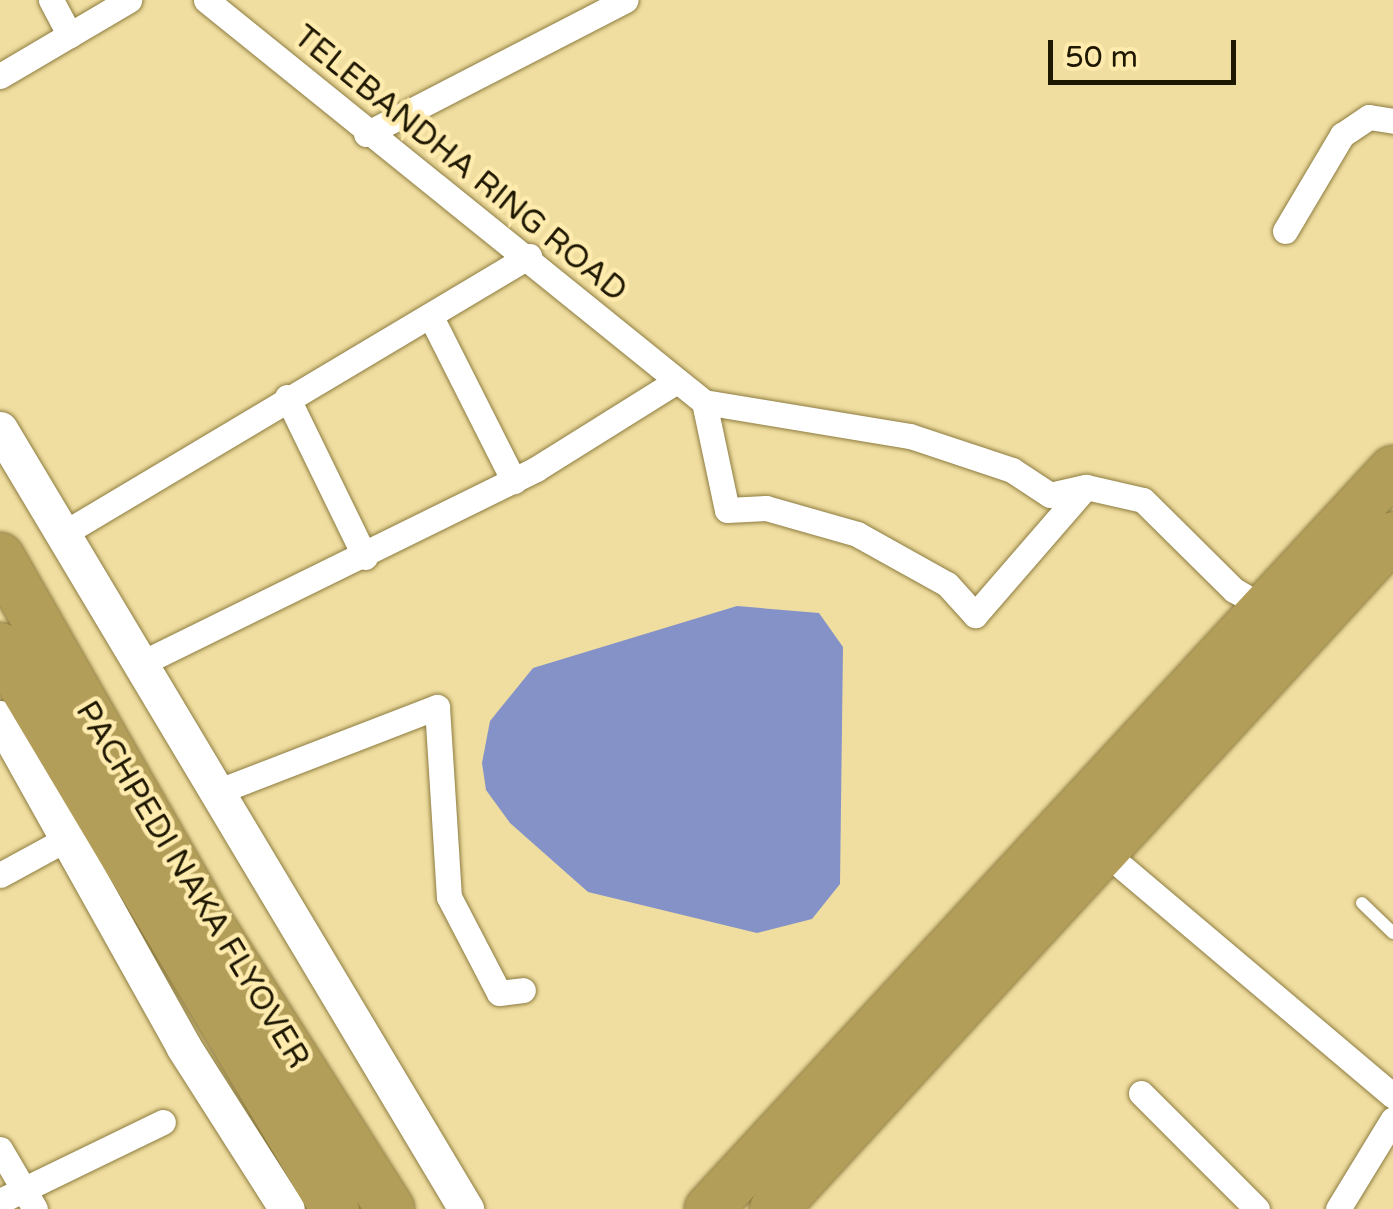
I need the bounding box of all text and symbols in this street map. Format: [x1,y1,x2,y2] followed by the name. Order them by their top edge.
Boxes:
[286,18,634,310] street label: TELEBANDHA RING ROAD
[1053,20,1240,82] scale bar
[1065,39,1138,76] text: 50 m
[67,695,317,1075] street label: PACHPEDI NAKA FLYOVER

